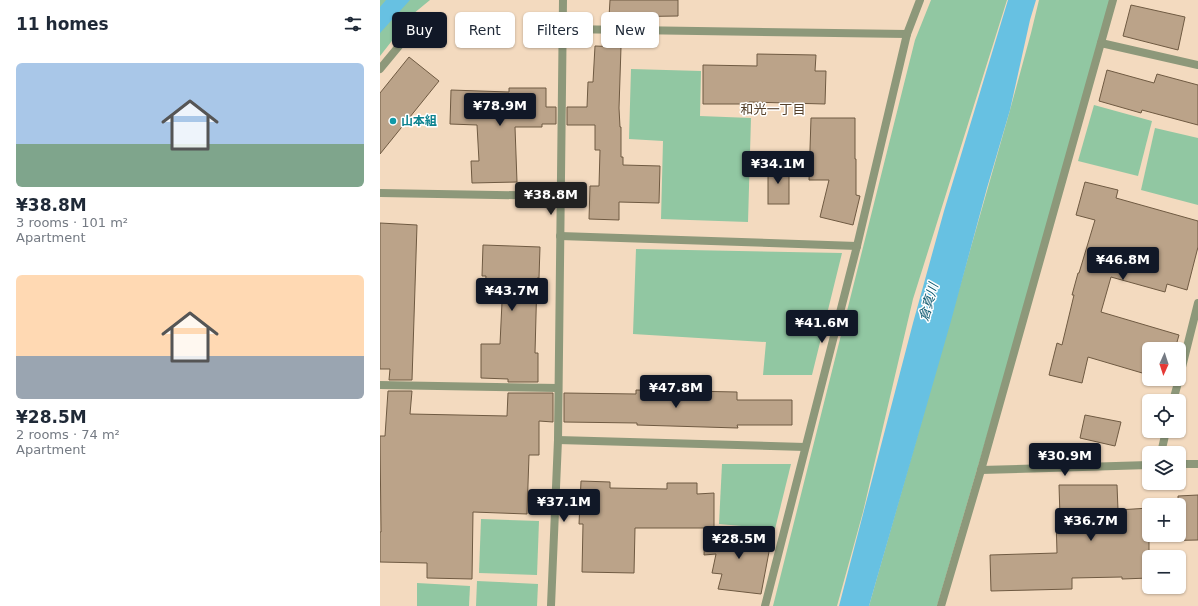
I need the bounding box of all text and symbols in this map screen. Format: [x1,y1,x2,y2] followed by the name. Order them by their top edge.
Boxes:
[392,12,447,48] chip: Buy
[455,12,515,48] chip: Rent
[523,12,593,48] chip: Filters
[601,12,659,48] chip: New
[342,13,364,35] icon: filters
[16,14,109,34] text: 11 homes
[154,89,226,161] icon: home
[467,93,533,127] pin: ¥78.9M
[473,98,527,113] text: ¥78.9M
[740,102,806,117] district label: 和光一丁目
[401,114,437,128] place label: 山本組
[388,116,398,126] marker: 山本組
[745,151,811,185] pin: ¥34.1M
[751,156,805,171] text: ¥34.1M
[518,182,584,216] pin: ¥38.8M
[524,187,578,202] text: ¥38.8M
[16,195,87,215] text: ¥38.8M
[16,215,128,230] text: 3 rooms · 101 m²
[16,230,86,245] text: Apartment
[1090,247,1156,281] pin: ¥46.8M
[1096,252,1150,267] text: ¥46.8M
[479,278,545,312] pin: ¥43.7M
[916,279,942,323] water label: 倉真川
[485,283,539,298] text: ¥43.7M
[154,301,226,373] icon: home
[789,310,855,344] pin: ¥41.6M
[795,315,849,330] text: ¥41.6M
[1142,342,1186,386] north arrow
[1142,342,1186,594] map controls
[643,375,709,409] pin: ¥47.8M
[649,380,703,395] text: ¥47.8M
[1142,394,1186,438] button: locate
[16,407,87,427] text: ¥28.5M
[16,427,120,442] text: 2 rooms · 74 m²
[16,442,86,457] text: Apartment
[1032,443,1098,477] pin: ¥30.9M
[1142,446,1186,490] button: layers
[1038,448,1092,463] text: ¥30.9M
[531,489,597,523] pin: ¥37.1M
[537,494,591,509] text: ¥37.1M
[1142,498,1186,542] button: +
[1058,508,1124,542] pin: ¥36.7M
[1064,513,1118,528] text: ¥36.7M
[706,526,772,560] pin: ¥28.5M
[712,531,766,546] text: ¥28.5M
[1142,550,1186,594] button: −

